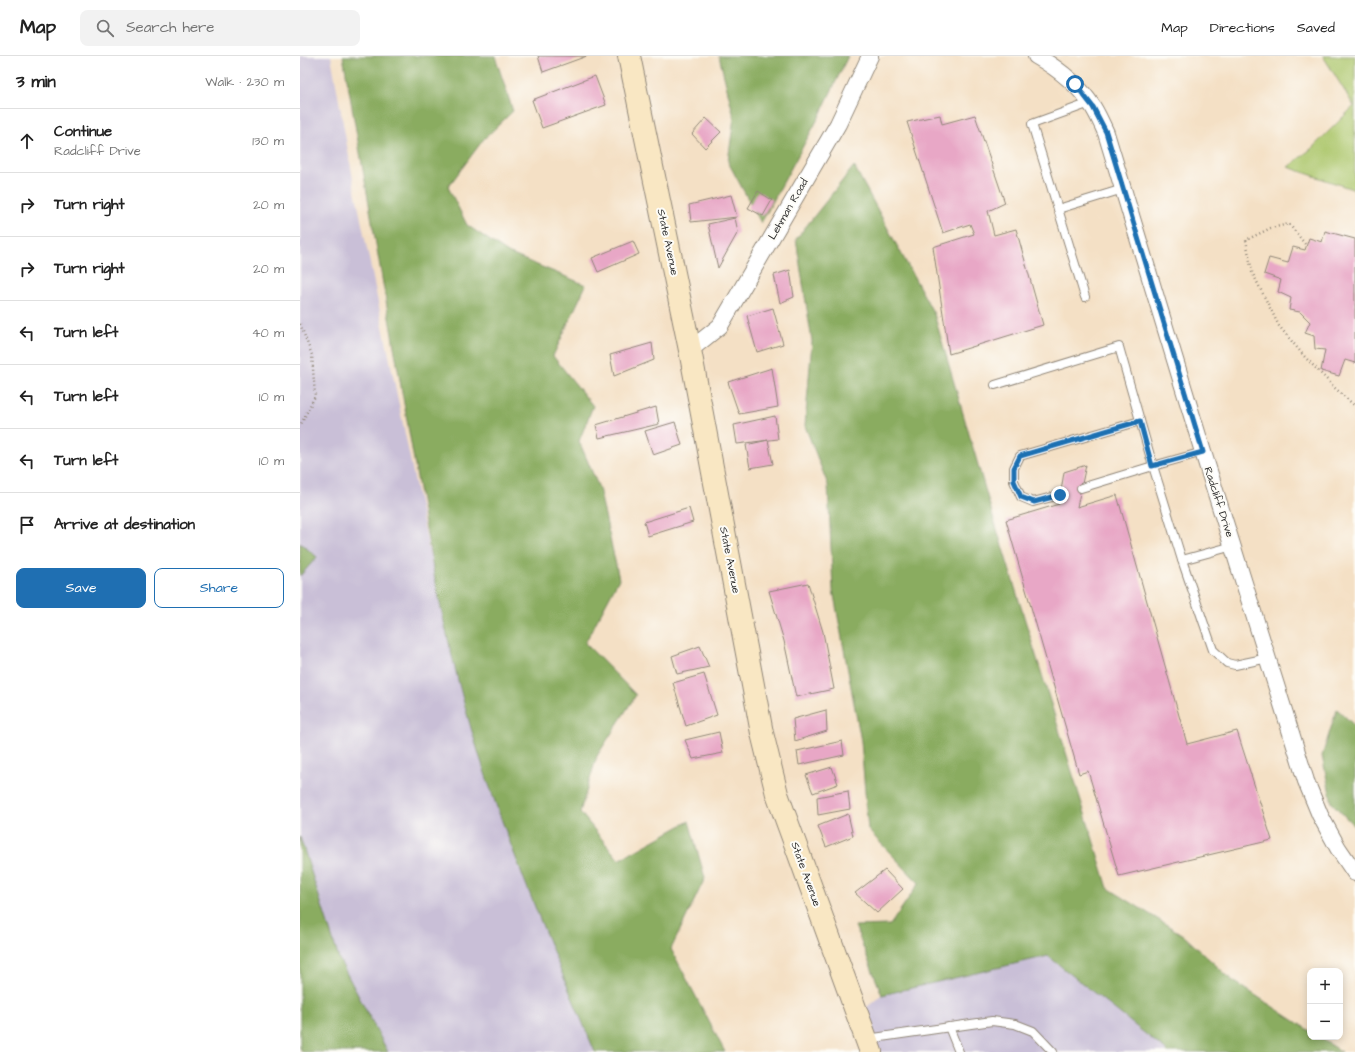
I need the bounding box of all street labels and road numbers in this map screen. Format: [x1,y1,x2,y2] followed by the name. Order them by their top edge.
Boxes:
[764,175,812,242] street label: Lehman Road
[654,207,682,277] street label: State Avenue
[1201,465,1237,539] street label: Radcliff Drive
[716,525,744,595] street label: State Avenue
[787,840,825,908] street label: State Avenue

